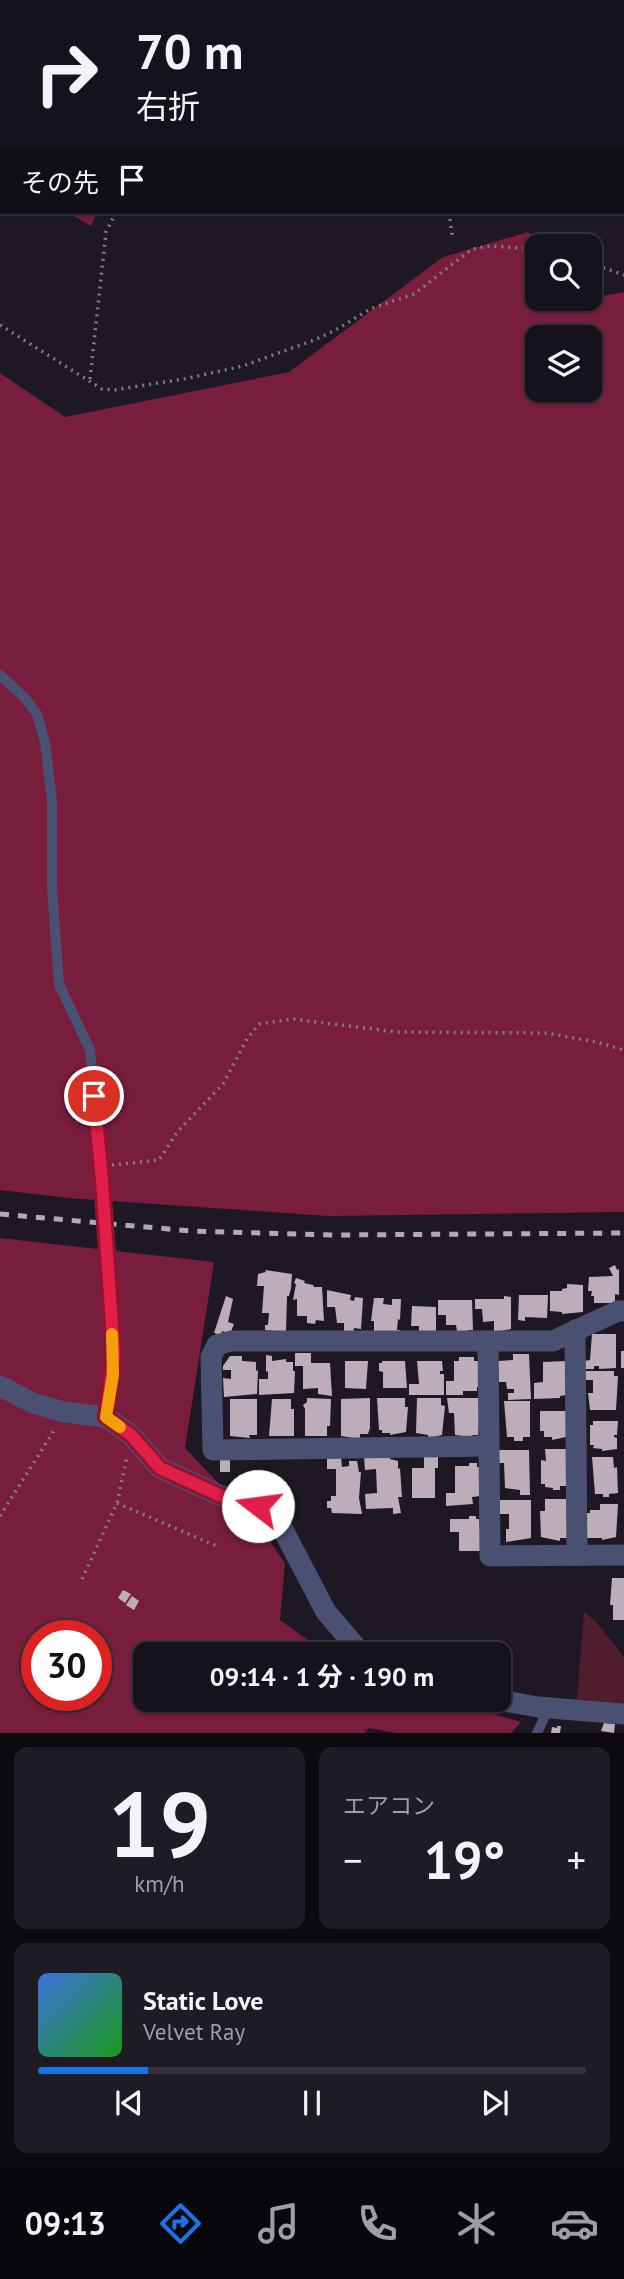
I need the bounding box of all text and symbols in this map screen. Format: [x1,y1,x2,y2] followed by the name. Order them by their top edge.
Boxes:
[136,19,243,83] text: 70 m
[21,28,112,119] icon: right
[136,85,200,127] text: 右折
[113,161,151,199] icon: arrive
[21,166,99,199] text: その先
[525,234,602,402] map controls
[525,234,602,311] button: search
[525,325,602,402] button: layers
[64,1066,124,1126] pin
[75,1077,113,1115] icon: arrive
[221,1469,295,1543] position arrow
[21,1620,112,1711] speed limit sign: 30
[210,1660,434,1693] text: 09:14 · 1 分 · 190 m
[108,1764,211,1882] text: 19
[343,1791,435,1820] text: エアコン
[424,1826,505,1893] text: 19°
[343,1835,362,1884] text: −
[567,1835,586,1884] text: +
[134,1869,185,1898] text: km/h
[143,1984,264,2017] text: Static Love
[143,2017,245,2046] text: Velvet Ray
[110,2084,148,2122] icon: previous
[293,2084,331,2122] icon: pause
[476,2084,514,2122] icon: next
[156,2199,205,2248] icon: directions
[254,2199,303,2248] icon: music
[353,2199,402,2248] icon: phone
[452,2199,501,2248] icon: climate
[550,2199,599,2248] icon: car
[25,2202,106,2244] text: 09:13

